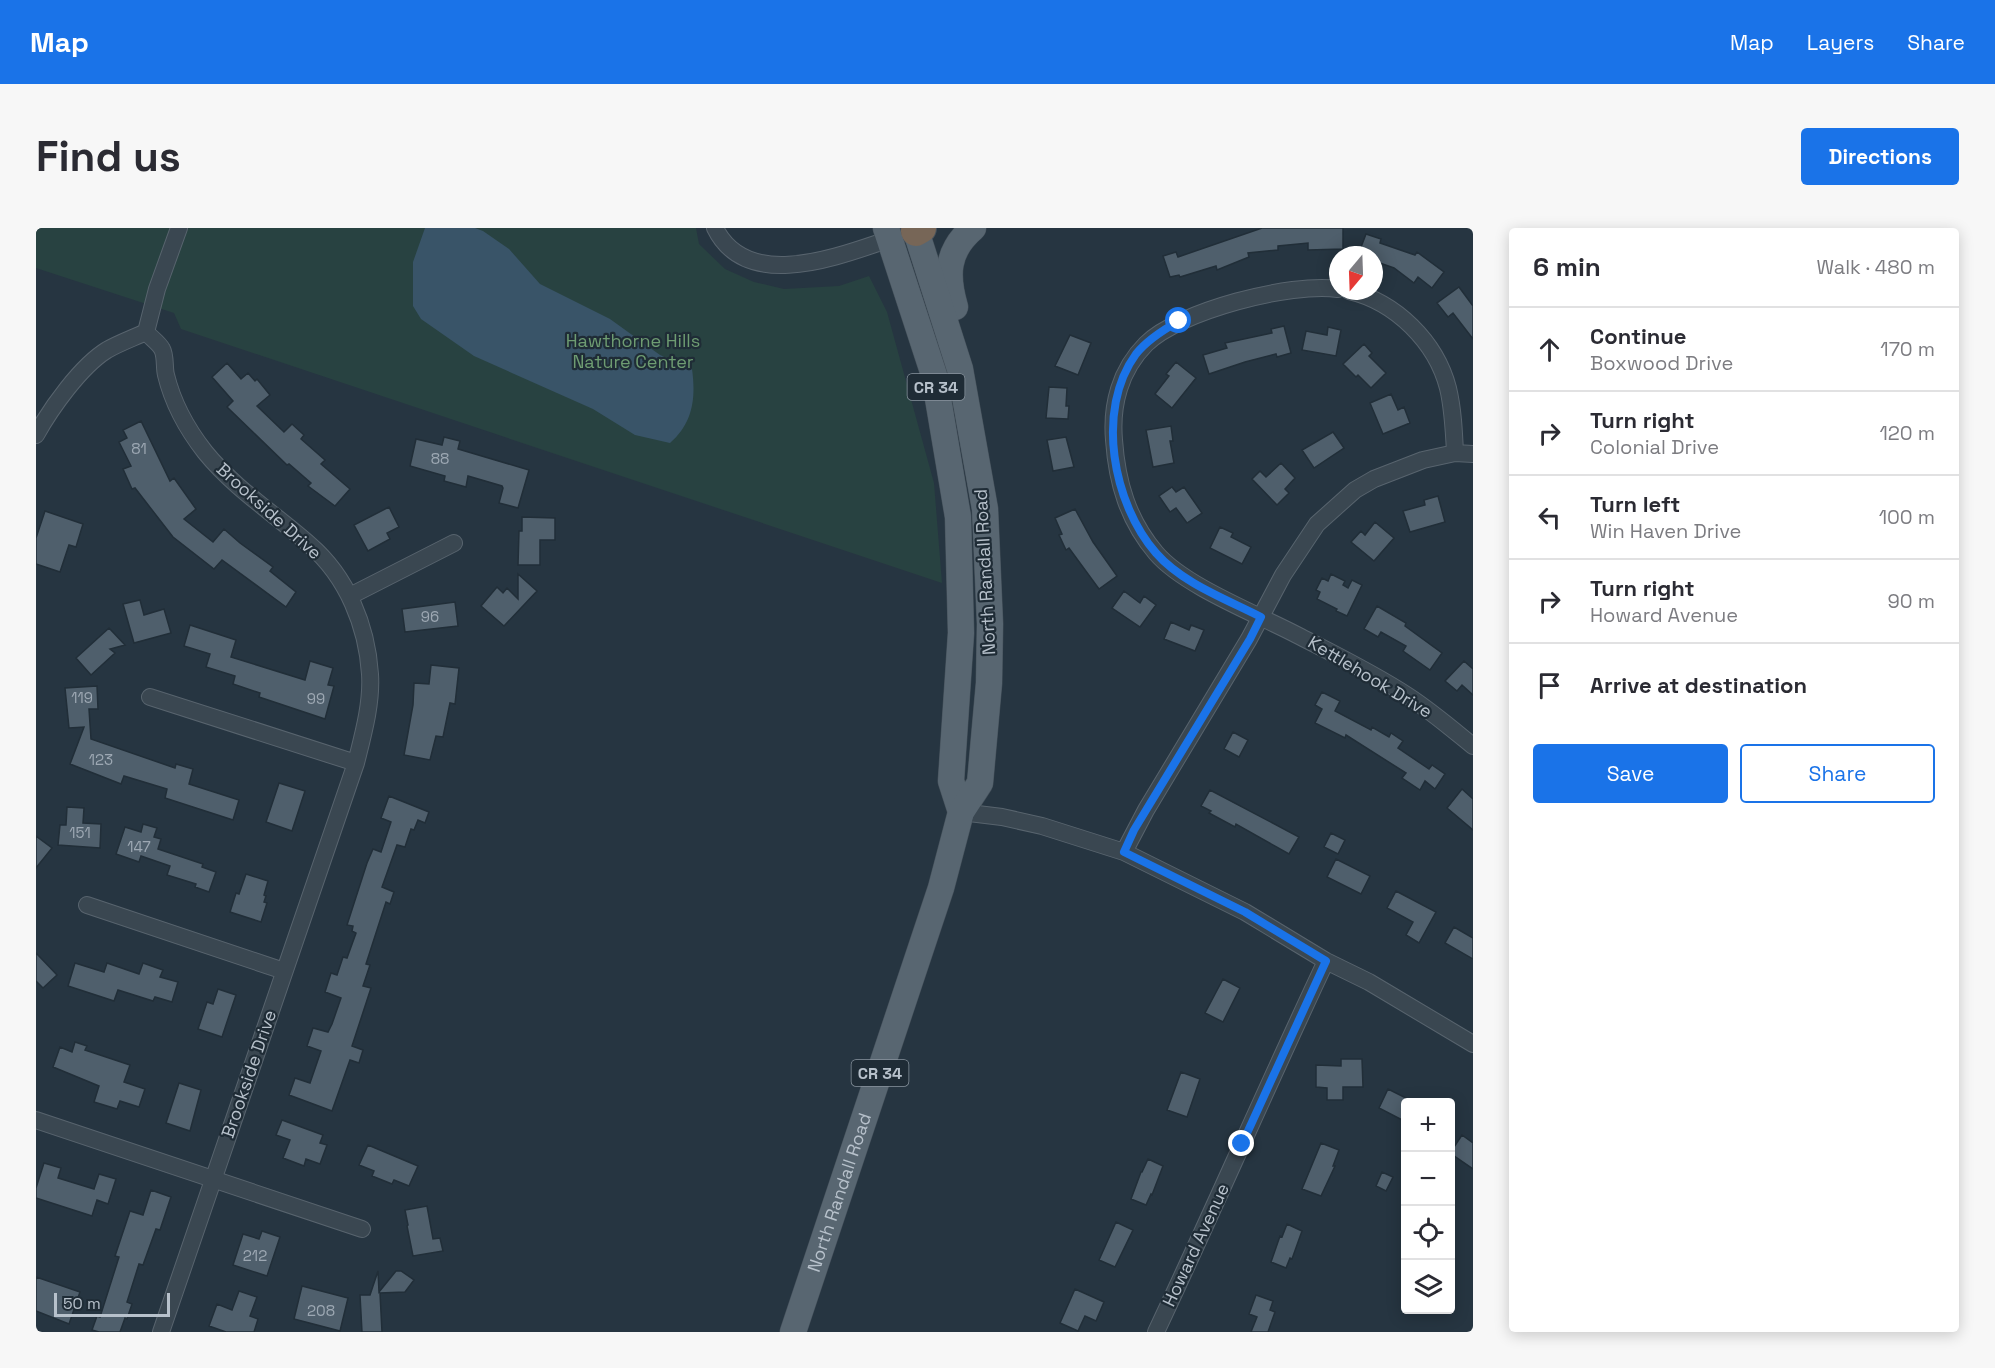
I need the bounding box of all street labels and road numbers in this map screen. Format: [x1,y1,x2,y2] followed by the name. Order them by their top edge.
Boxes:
[908,374,964,400] road number: CR 34
[212,457,327,564] street label: Brookside Drive
[969,488,1000,656] street label: North Randall Road
[1304,630,1437,723] street label: Kettlehook Drive
[216,1007,281,1141] street label: Brookside Drive
[852,1060,908,1086] road number: CR 34
[802,1110,876,1275] street label: North Randall Road
[1157,1179,1234,1310] street label: Howard Avenue

